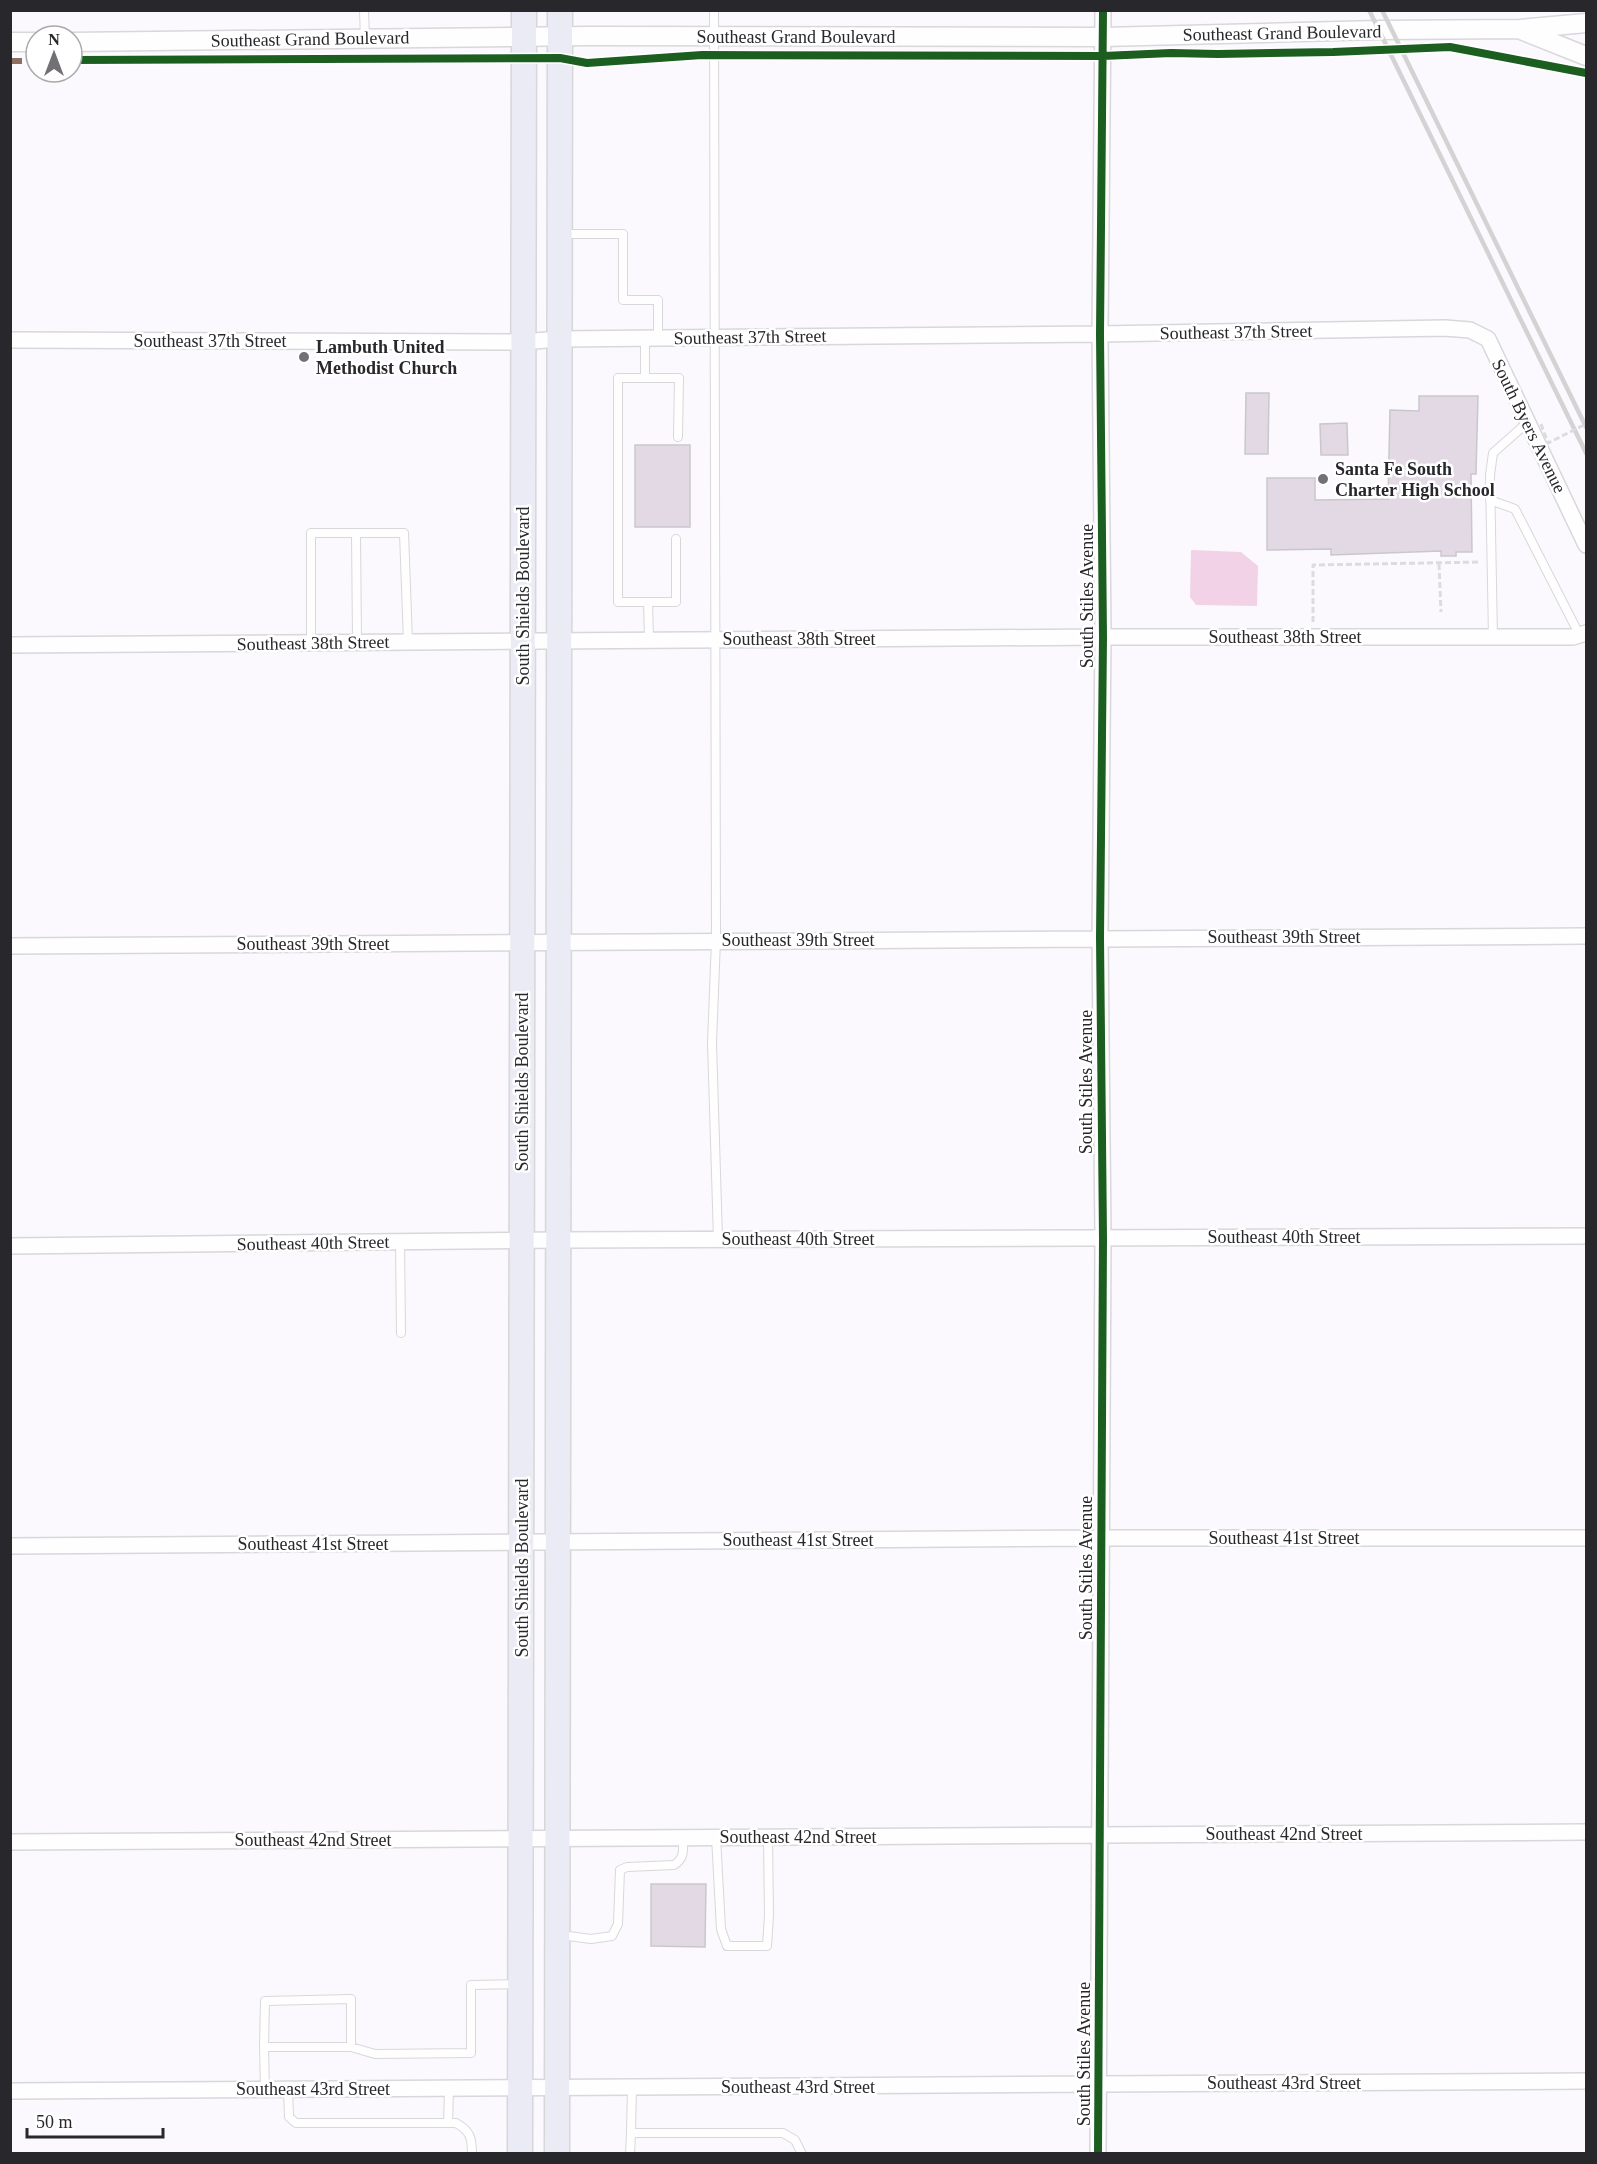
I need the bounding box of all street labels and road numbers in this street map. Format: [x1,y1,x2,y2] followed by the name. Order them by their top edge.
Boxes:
[1182,21,1382,45] street label: Southeast Grand Boulevard
[210,27,410,51] street label: Southeast Grand Boulevard
[697,27,895,47] street label: Southeast Grand Boulevard
[1159,321,1313,343] street label: Southeast 37th Street
[673,326,827,348] street label: Southeast 37th Street
[134,331,286,351] street label: Southeast 37th Street
[1488,356,1570,496] street label: South Byers Avenue
[513,507,533,686] street label: South Shields Boulevard
[1077,524,1097,668] street label: South Stiles Avenue
[1209,627,1361,647] street label: Southeast 38th Street
[723,629,875,649] street label: Southeast 38th Street
[236,632,390,654] street label: Southeast 38th Street
[1208,927,1360,947] street label: Southeast 39th Street
[722,930,874,950] street label: Southeast 39th Street
[237,934,389,954] street label: Southeast 39th Street
[512,993,532,1172] street label: South Shields Boulevard
[1076,1010,1096,1154] street label: South Stiles Avenue
[1208,1227,1360,1247] street label: Southeast 40th Street
[722,1229,874,1249] street label: Southeast 40th Street
[236,1232,390,1254] street label: Southeast 40th Street
[512,1479,532,1658] street label: South Shields Boulevard
[1076,1496,1096,1640] street label: South Stiles Avenue
[1209,1528,1360,1548] street label: Southeast 41st Street
[723,1530,874,1550] street label: Southeast 41st Street
[238,1534,389,1554] street label: Southeast 41st Street
[1206,1824,1362,1844] street label: Southeast 42nd Street
[720,1827,876,1847] street label: Southeast 42nd Street
[235,1830,391,1850] street label: Southeast 42nd Street
[1074,1982,1094,2126] street label: South Stiles Avenue
[1207,2073,1361,2093] street label: Southeast 43rd Street
[721,2077,875,2097] street label: Southeast 43rd Street
[236,2079,390,2099] street label: Southeast 43rd Street

